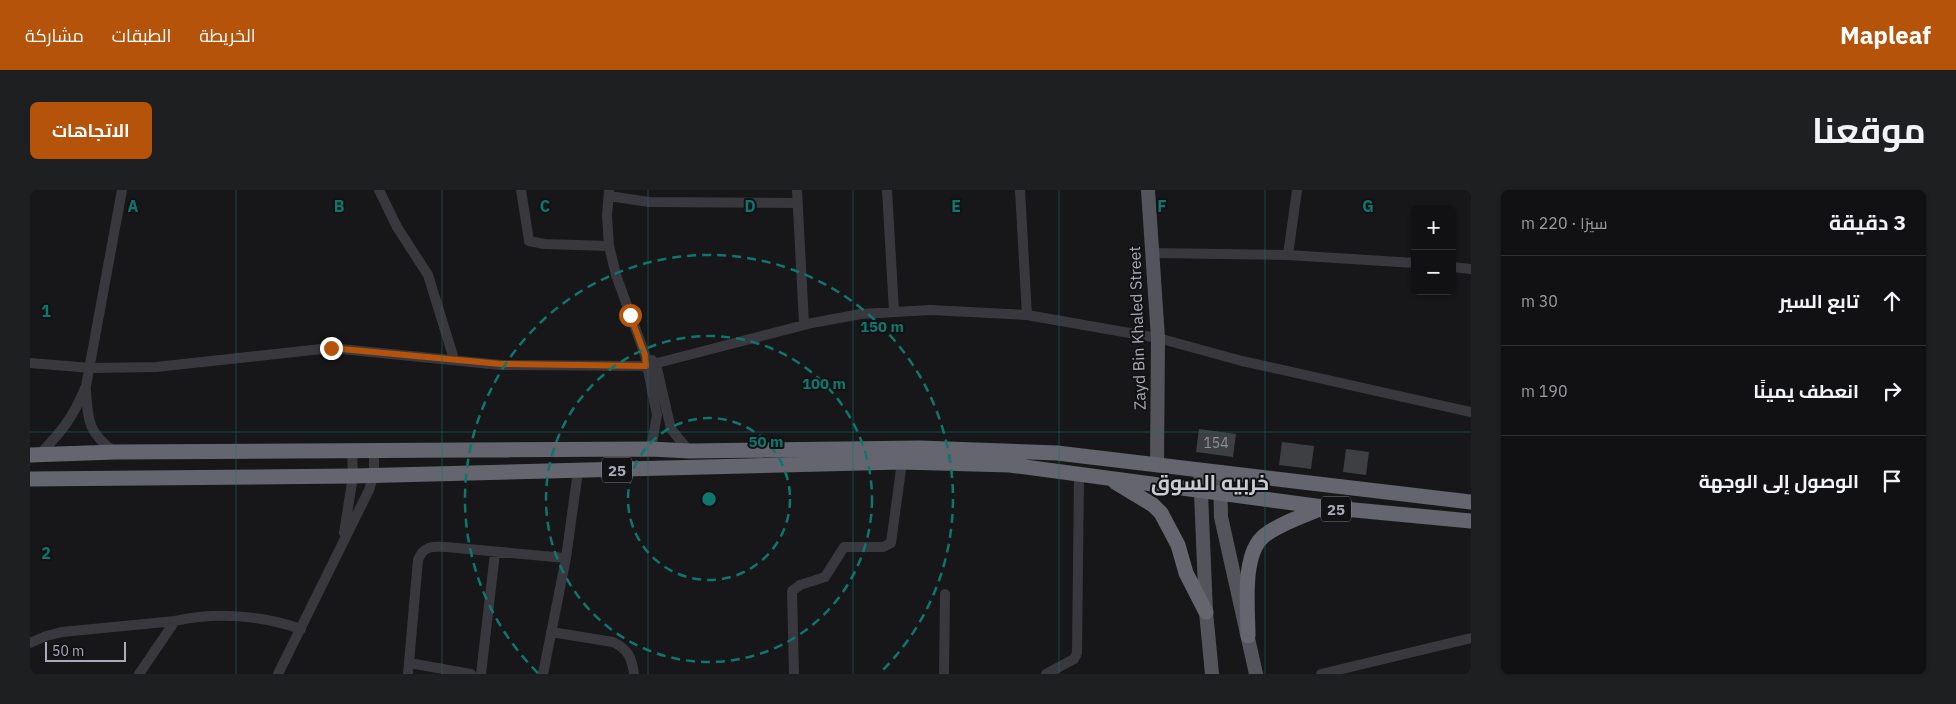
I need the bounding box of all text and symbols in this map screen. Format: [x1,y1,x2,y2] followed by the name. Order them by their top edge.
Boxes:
[1840,19,1931,51] text: Mapleaf
[25,24,84,47] text: مشاركة
[112,24,171,47] text: الطبقات
[199,24,256,47] text: الخريطة
[30,102,152,159] button: الاتجاهات
[1812,107,1926,153] text: موقعنا
[128,196,139,216] text: A
[334,196,345,216] text: B
[540,196,550,216] text: C
[744,196,756,216] text: D
[951,196,961,216] text: E
[1157,196,1167,216] text: F
[1362,196,1374,216] text: G
[1411,205,1456,295] map controls
[1411,205,1456,250] button: +
[1829,208,1906,236] text: 3 دقيقة
[1521,213,1607,233] text: سيرًا · 220 m
[1124,246,1150,410] street label: Zayd Bin Khaled Street
[1411,250,1456,295] button: −
[1878,287,1906,315] icon: ahead
[1779,289,1859,313] text: تابع السير
[1521,291,1558,311] text: 30 m
[41,301,51,321] text: 1
[619,304,642,327] route start
[860,317,904,336] text: 150 m
[320,337,343,360] route end
[802,374,846,393] text: 100 m
[1878,377,1906,405] icon: right
[1753,379,1859,403] text: انعطف يمينًا
[1521,381,1568,401] text: 190 m
[749,432,783,451] text: 50 m
[1203,434,1229,452] house number: 154
[602,458,632,482] road number: 25
[1878,467,1906,495] icon: arrive
[1151,468,1269,496] district label: خربیه السوق
[1699,469,1859,493] text: الوصول إلى الوجهة
[700,490,718,508] centre of rings
[1321,496,1351,522] road number: 25
[41,543,51,563] text: 2
[45,639,126,662] scale bar
[52,642,84,660] text: 50 m

